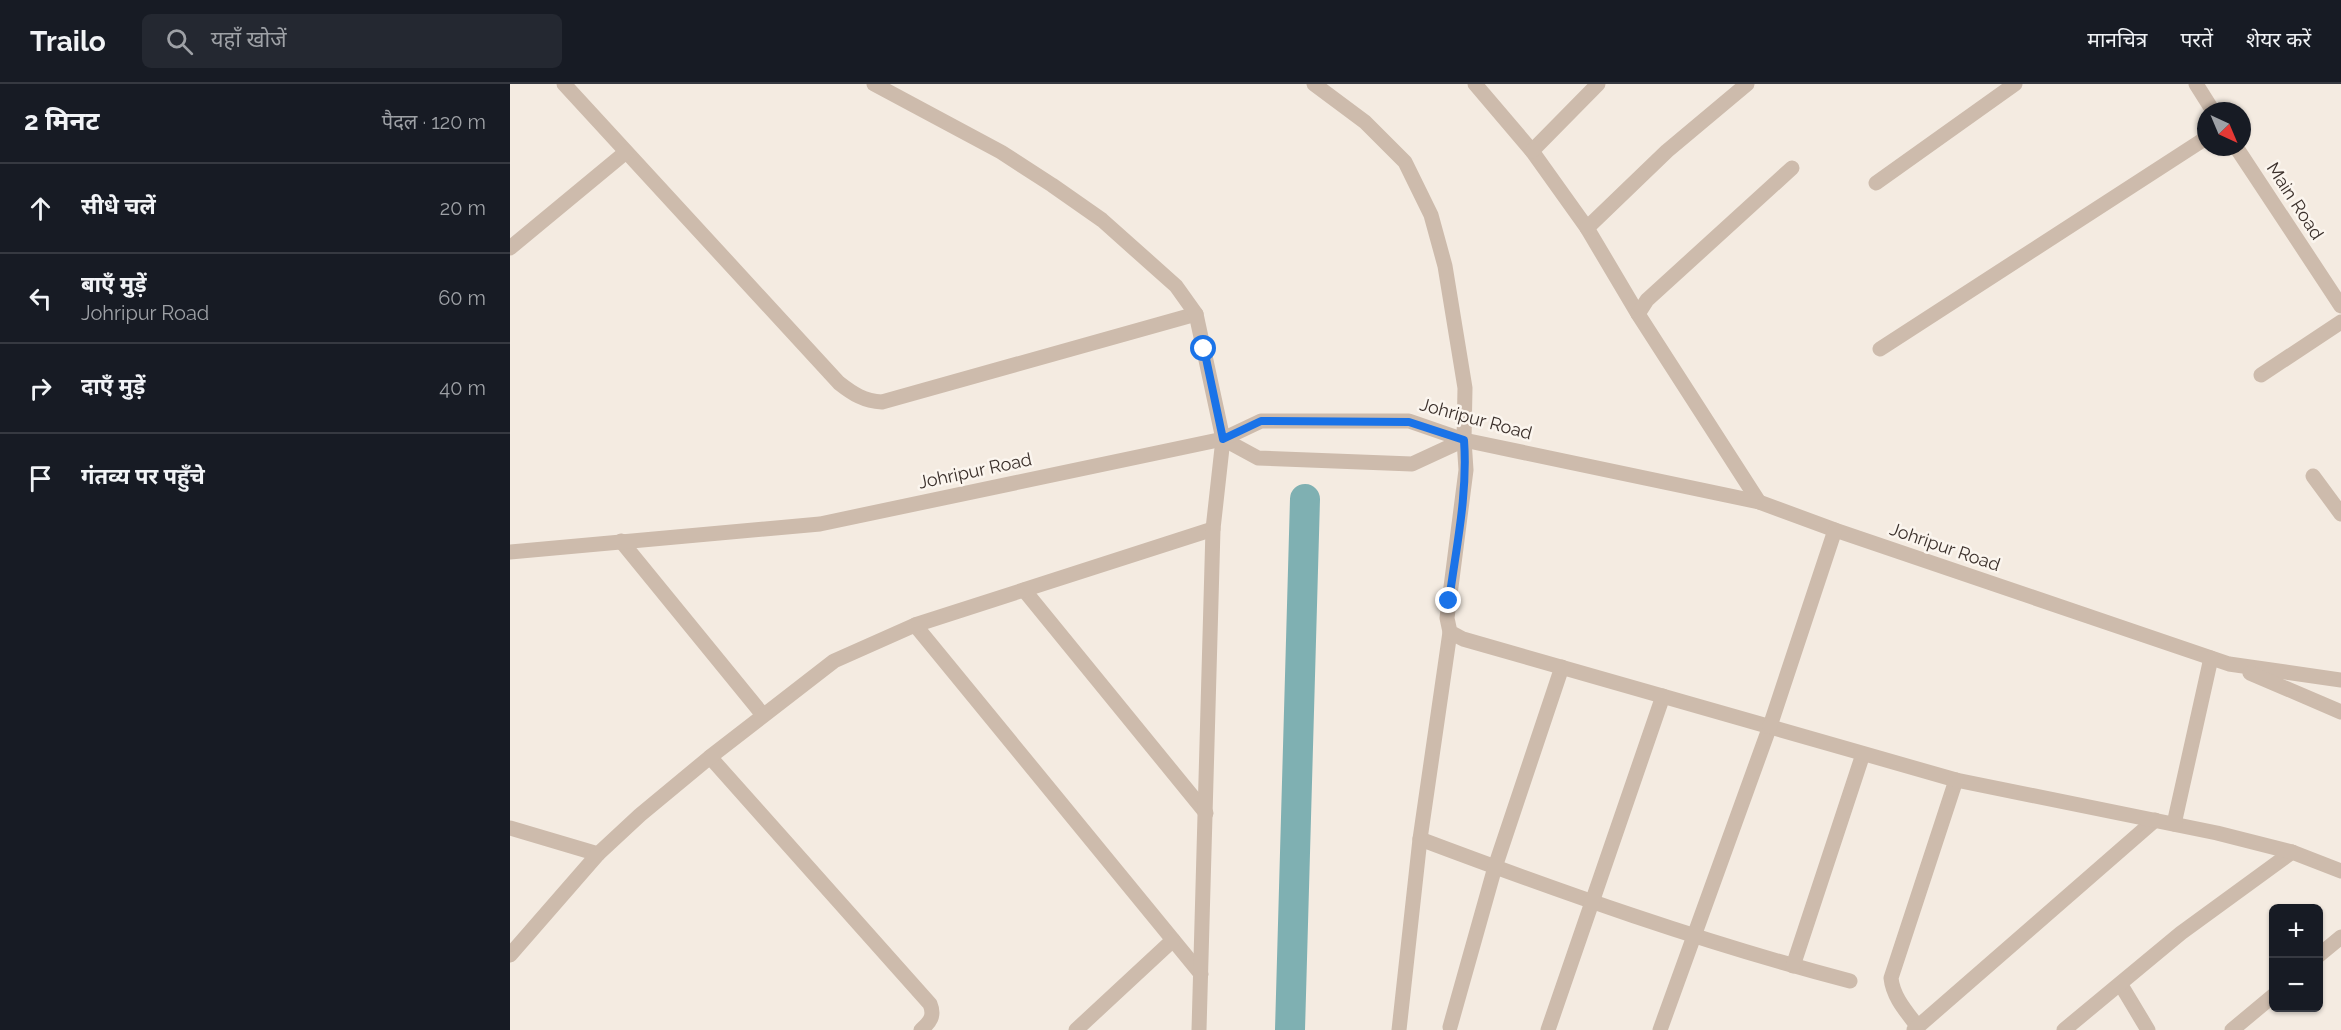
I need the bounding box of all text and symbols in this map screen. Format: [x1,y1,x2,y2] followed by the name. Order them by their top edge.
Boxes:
[142,14,562,68] search box
[30,25,106,58] text: Trailo
[163,25,196,58] icon: search
[211,26,287,52] text: यहाँ खोजें
[2087,27,2147,52] text: मानचित्र
[2180,27,2213,52] text: परतें
[2246,27,2311,52] text: शेयर करें
[2197,102,2251,156] north arrow
[24,106,99,136] text: 2 मिनट
[382,110,486,134] text: पैदल · 120 m
[2263,158,2328,243] street label: Main Road
[24,192,57,225] icon: ahead
[81,193,156,219] text: सीधे चलें
[440,196,486,220] text: 20 m
[81,271,147,297] text: बाएँ मुड़ें
[24,282,57,315] icon: left
[438,286,486,310] text: 60 m
[81,301,209,325] text: Johripur Road
[1190,335,1216,361] route start
[24,372,57,405] icon: right
[81,373,145,399] text: दाएँ मुड़ें
[439,376,486,400] text: 40 m
[1418,393,1535,444] street label: Johripur Road
[916,448,1034,493] street label: Johripur Road
[24,462,57,495] icon: arrive
[81,463,205,489] text: गंतव्य पर पहुँचे
[1887,518,2003,575] street label: Johripur Road
[1435,587,1461,613] route end
[2269,904,2323,1012] map controls
[2269,904,2323,958] button: +
[2269,958,2323,1012] button: −

